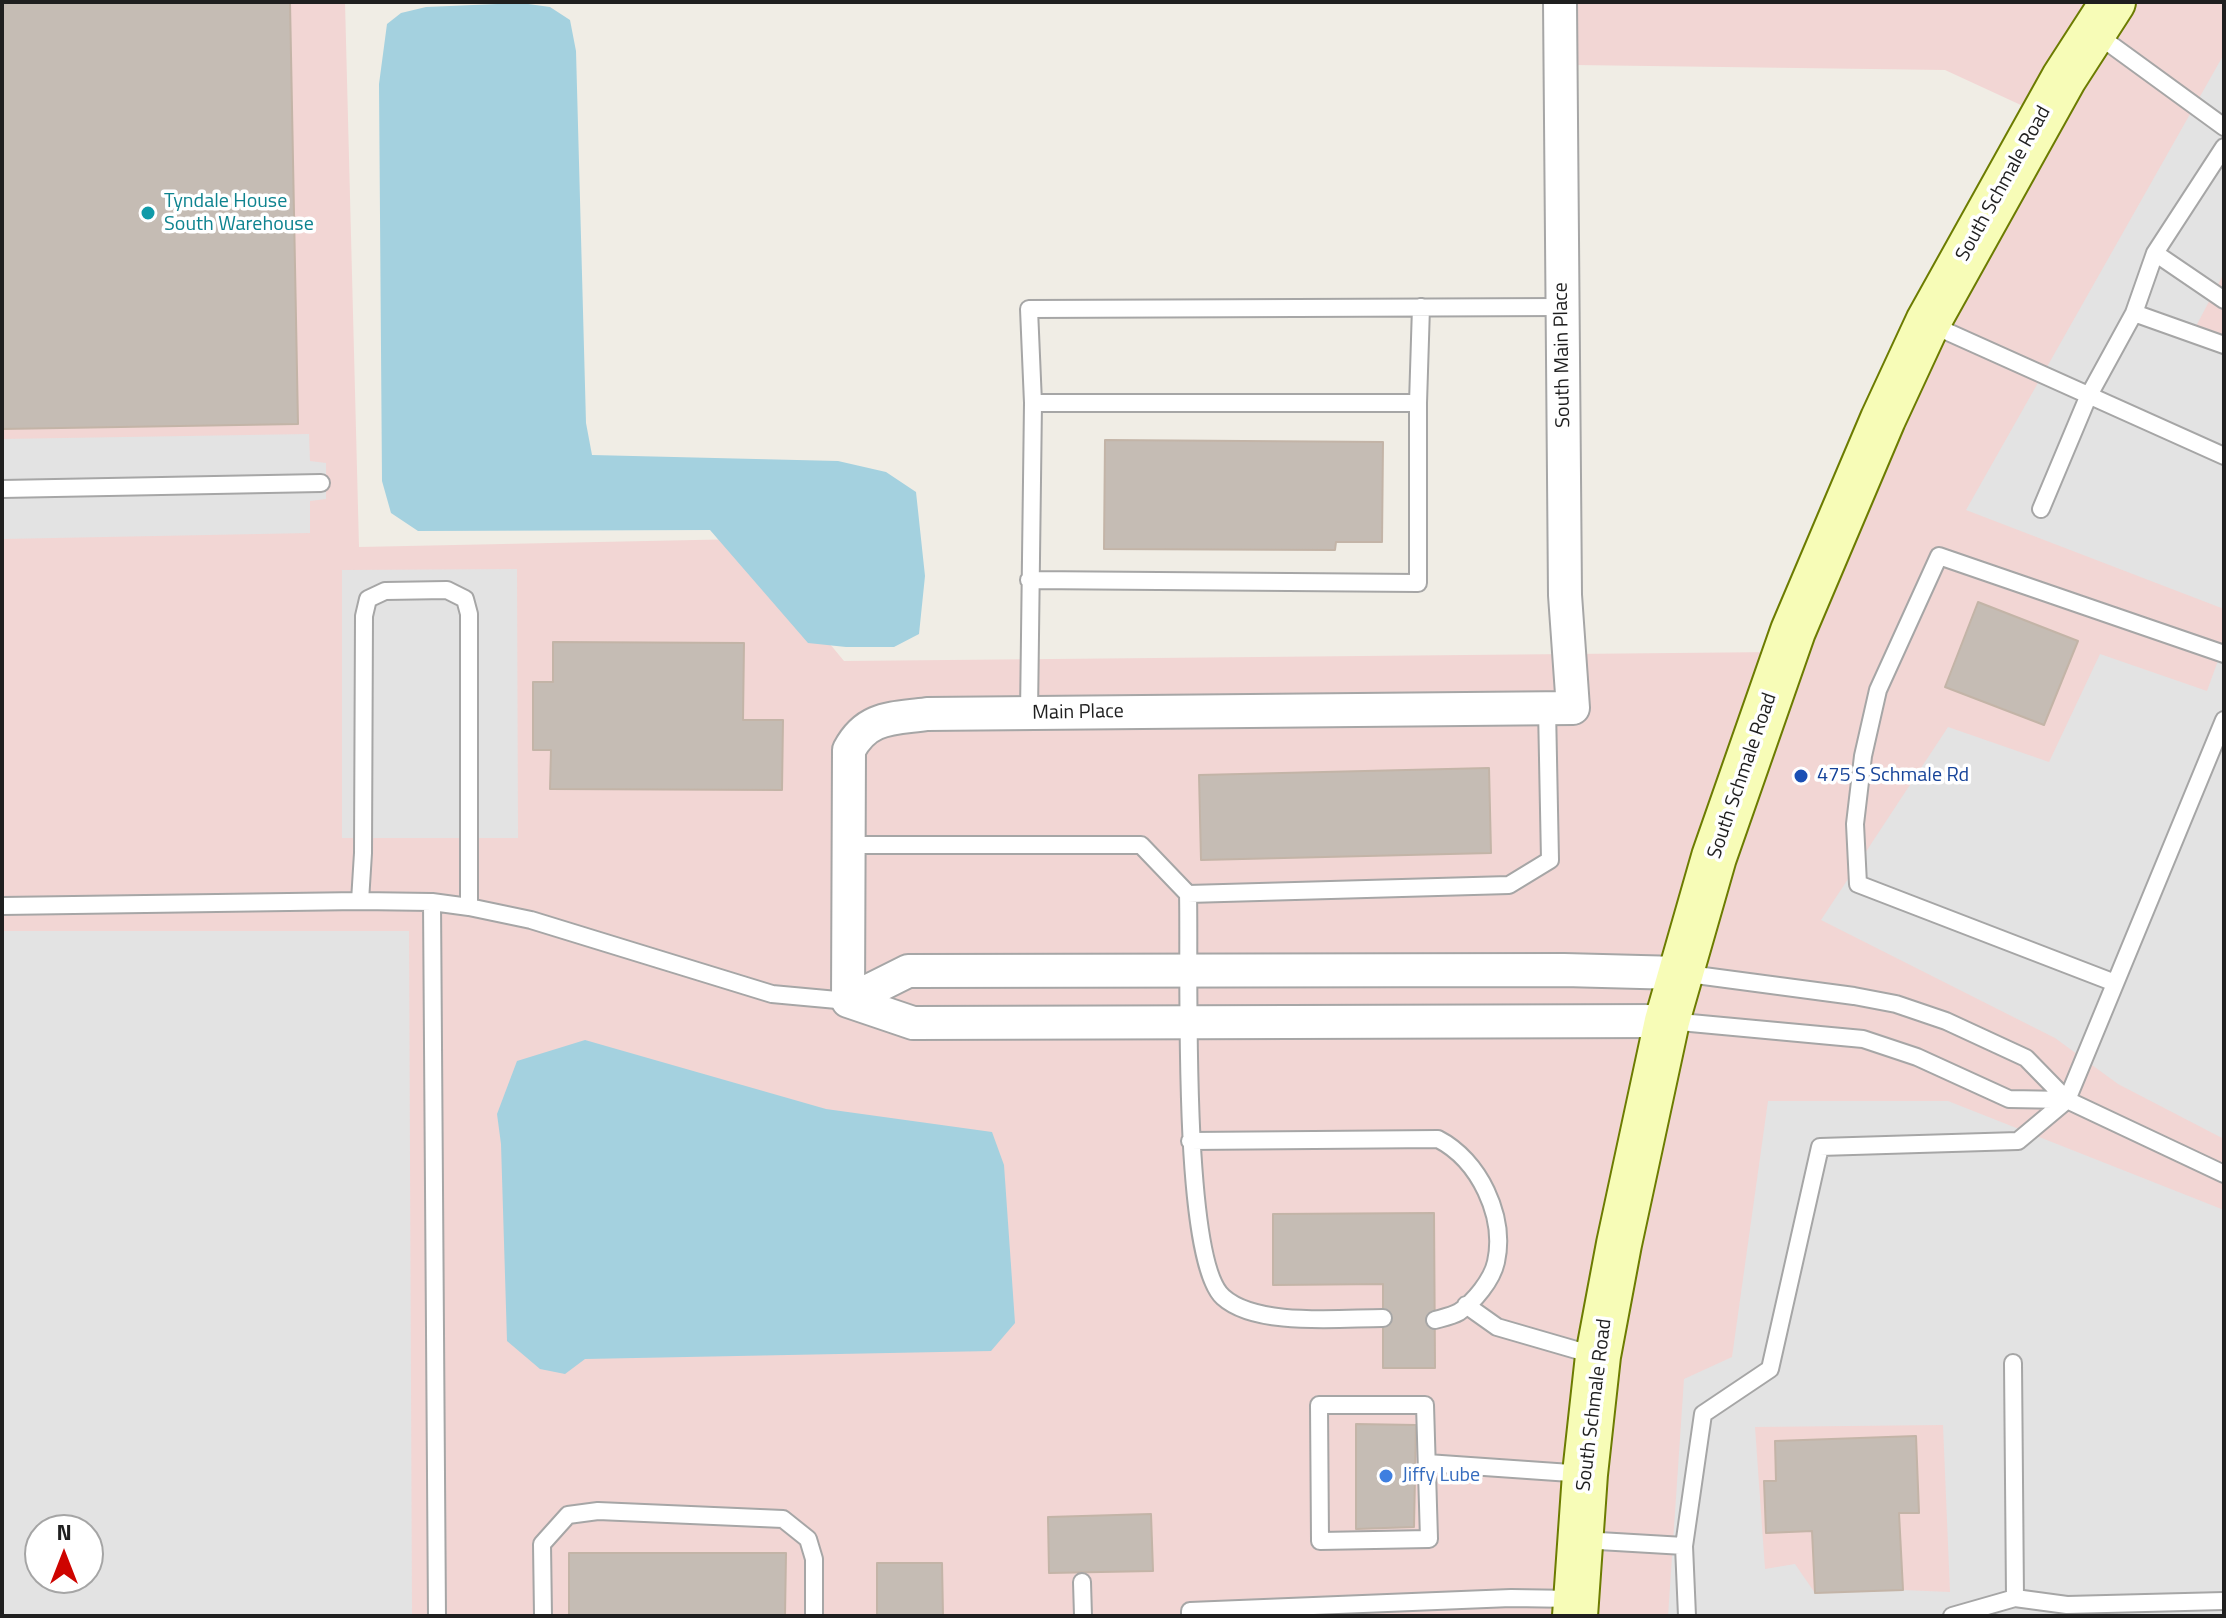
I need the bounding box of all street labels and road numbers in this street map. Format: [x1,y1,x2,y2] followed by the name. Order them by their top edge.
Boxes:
[1951,102,2057,266] street label: South Schmale Road
[1550,282,1576,428] street label: South Main Place
[1703,690,1783,862] street label: South Schmale Road
[1032,700,1124,726] street label: Main Place
[1573,1317,1617,1493] street label: South Schmale Road

